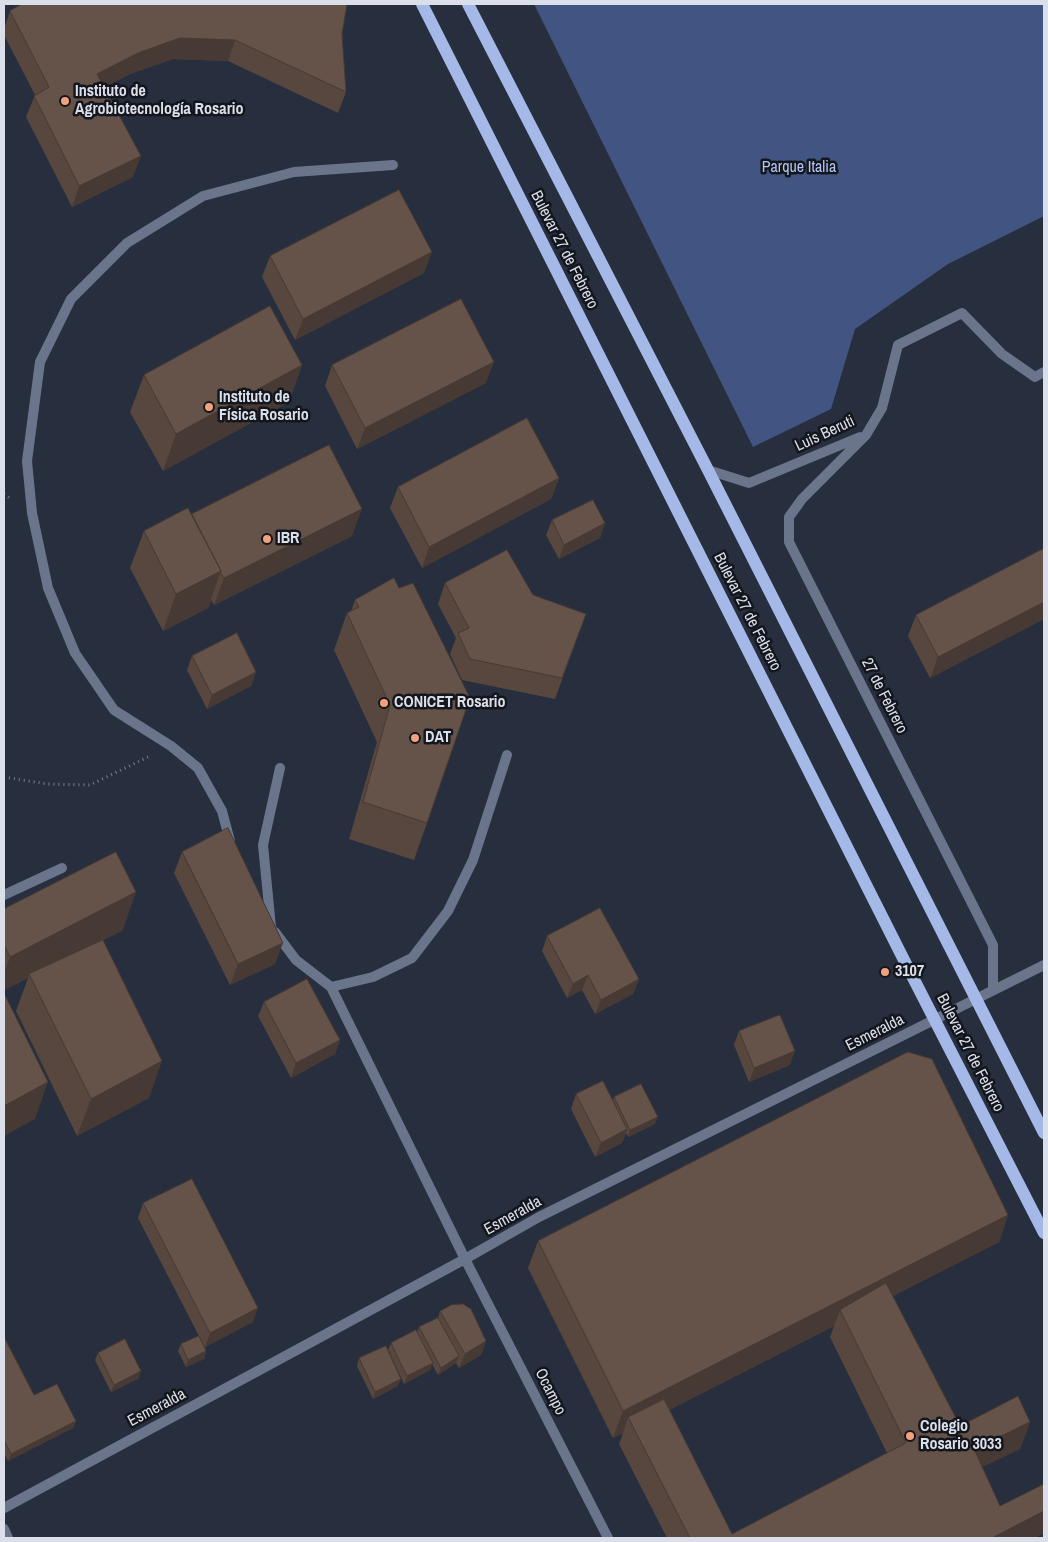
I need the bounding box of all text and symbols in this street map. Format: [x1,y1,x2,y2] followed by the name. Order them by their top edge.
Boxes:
[75,82,243,120] place label: Instituto de Agrobiotecnología Rosario
[59,95,71,107] marker: Instituto de Agrobiotecnología Rosario
[762,158,836,178] park label: Parque Italia
[526,188,602,312] street label: Bulevar 27 de Febrero
[219,388,309,426] place label: Instituto de Física Rosario
[203,401,215,413] marker: Instituto de Física Rosario
[792,412,858,456] street label: Luis Beruti
[277,529,300,549] place label: IBR
[261,533,273,545] marker: IBR
[709,550,785,674] street label: Bulevar 27 de Febrero
[857,655,911,737] street label: 27 de Febrero
[394,693,506,713] place label: CONICET Rosario
[378,697,390,709] marker: CONICET Rosario
[425,728,451,748] place label: DAT
[409,732,421,744] marker: DAT
[895,962,924,982] place label: 3107
[879,966,891,978] marker: 3107
[932,991,1008,1115] street label: Bulevar 27 de Febrero
[843,1010,907,1056] street label: Esmeralda
[481,1192,545,1240] street label: Esmeralda
[530,1366,570,1418] street label: Ocampo
[125,1385,189,1431] street label: Esmeralda
[920,1417,1002,1455] place label: Colegio Rosario 3033
[904,1430,916,1442] marker: Colegio Rosario 3033

